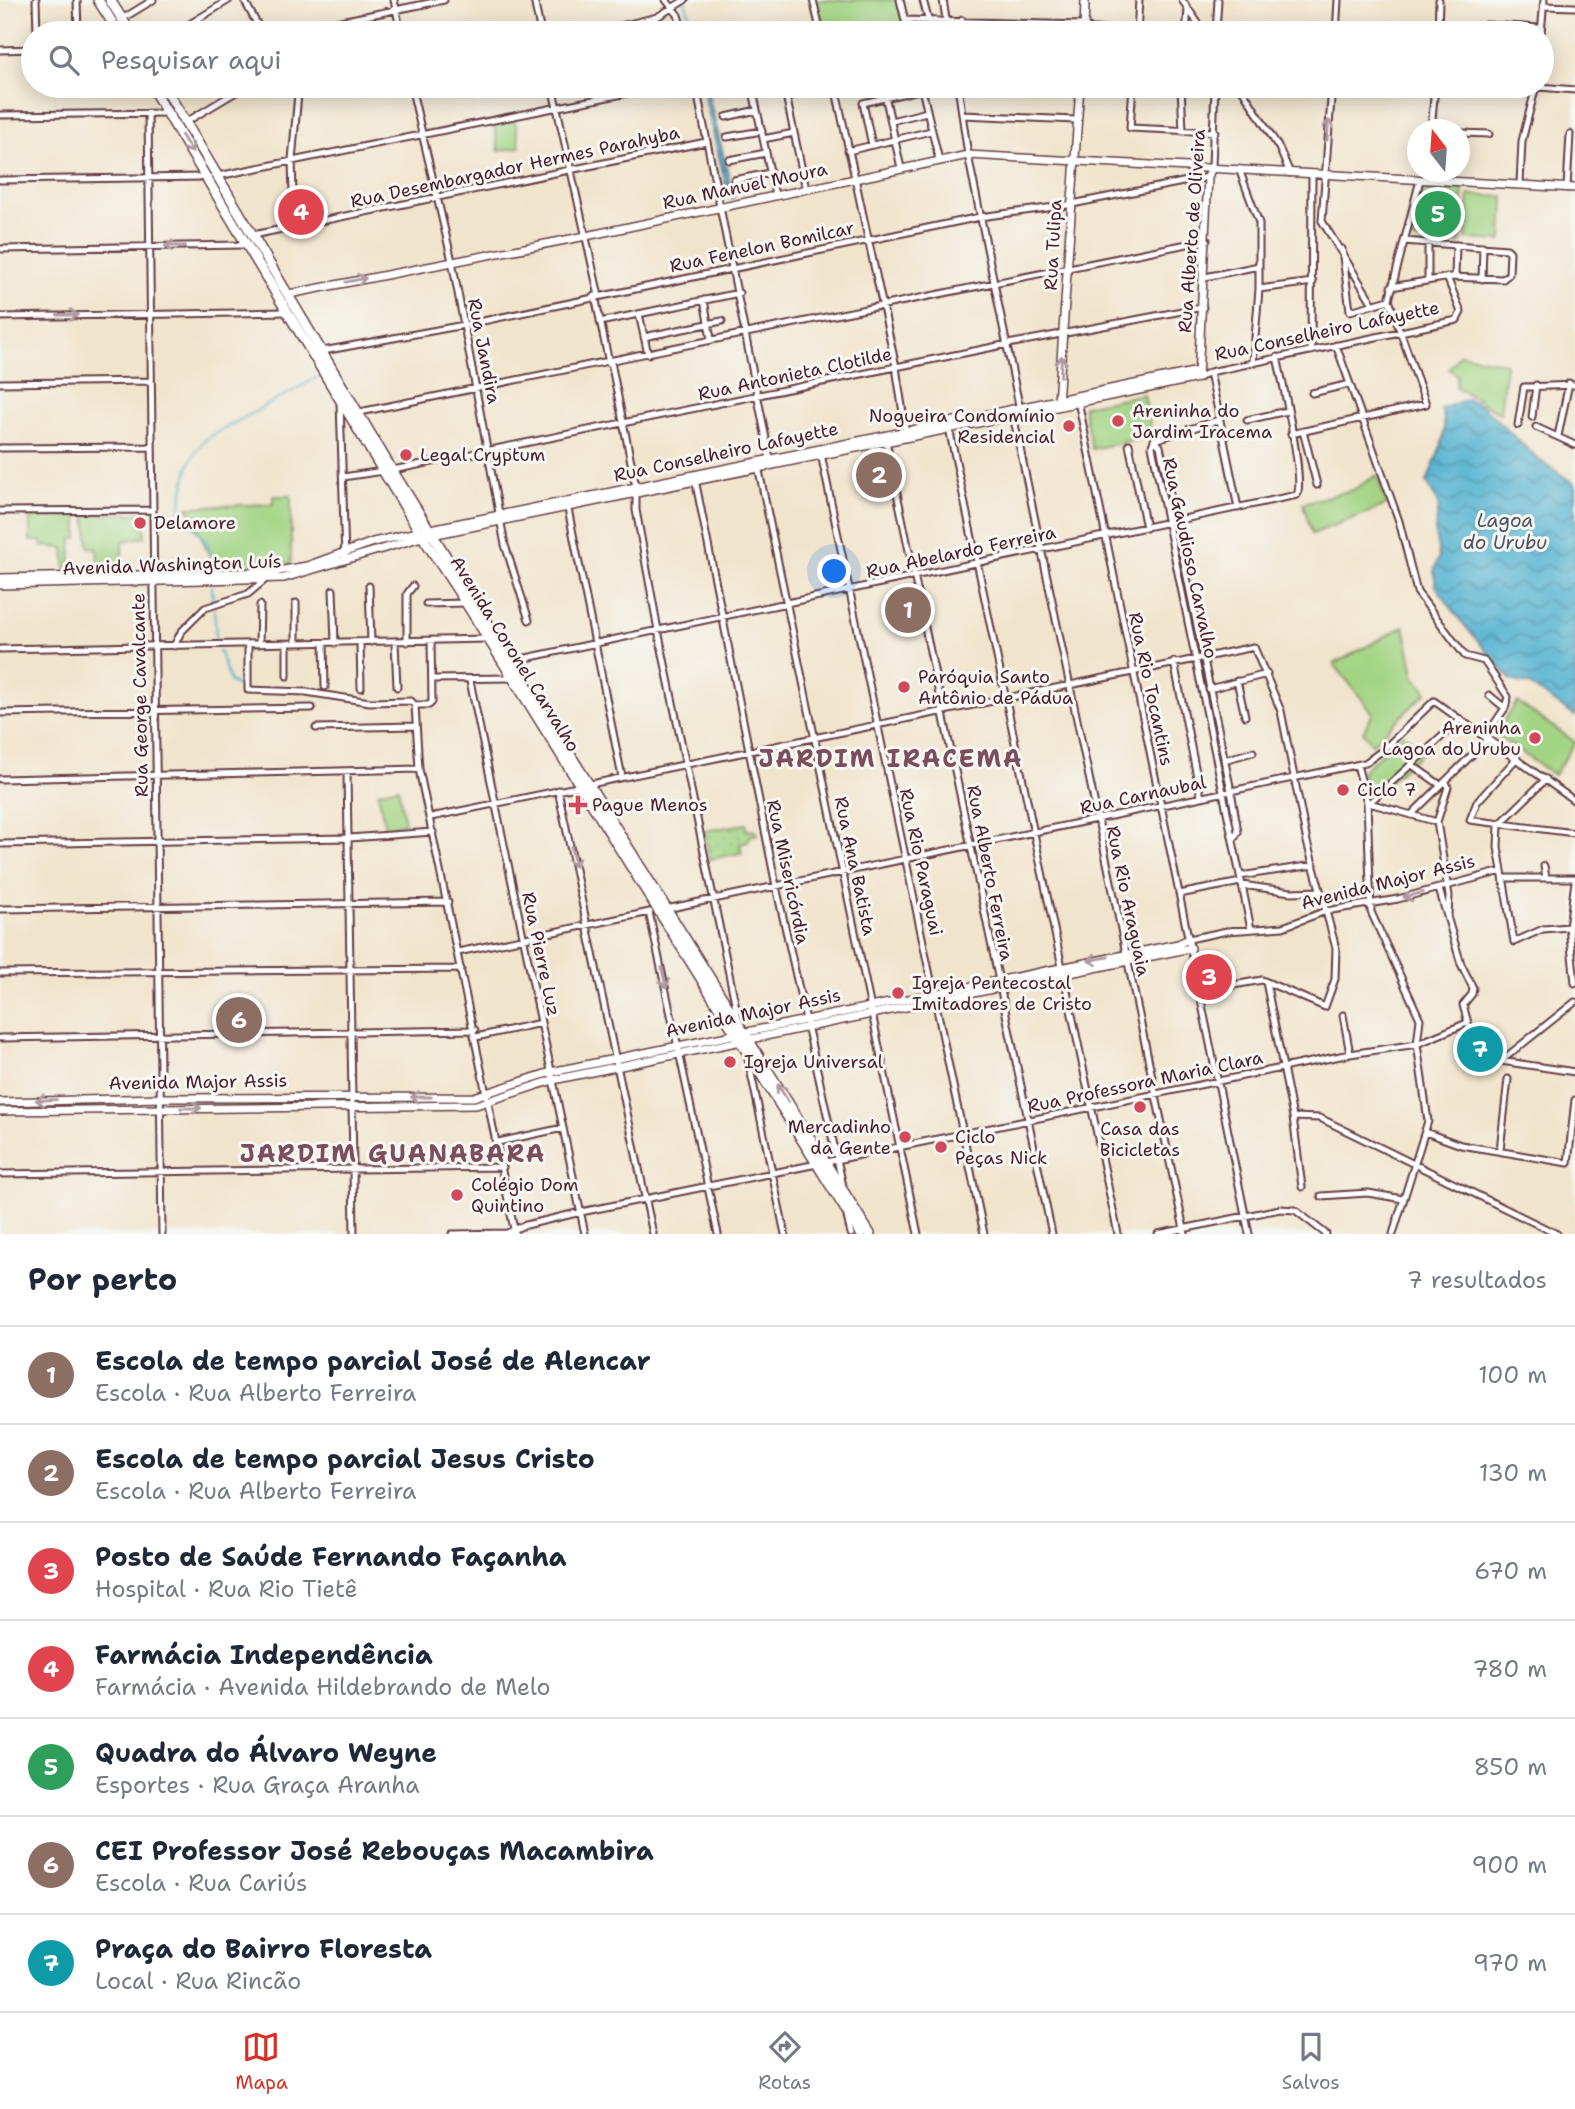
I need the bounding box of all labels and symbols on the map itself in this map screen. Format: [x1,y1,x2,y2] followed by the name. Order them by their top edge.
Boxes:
[1322,119,1335,142] one-way arrow
[1407,119,1470,182] north arrow
[348,120,682,214] street label: Rua Desembargador Hermes Parahyba
[1173,128,1211,334] street label: Rua Alberto de Oliveira
[181,133,195,153] one-way arrow
[661,157,829,215] street label: Rua Manuel Moura
[278,186,324,238] pin: 4
[1415,188,1461,240] pin: 5
[1039,199,1067,291] street label: Rua Tulipa
[667,216,857,278] street label: Rua Fenelon Bomilcar
[164,240,187,253] one-way arrow
[344,273,367,287] one-way arrow
[1213,295,1441,367] street label: Rua Conselheiro Lafayette
[462,296,506,406] street label: Rua Jandira
[56,308,79,322] one-way arrow
[696,342,894,406] street label: Rua Antonieta Clotilde
[1054,355,1067,378] one-way arrow
[1132,399,1272,444] place label: Areninha do Jardim Iracema
[869,404,1056,449] place label: Nogueira Condomínio Residencial
[1110,413,1126,429] marker: Areninha do Jardim Iracema
[612,416,840,488] street label: Rua Conselheiro Lafayette
[1061,418,1077,434] marker: Nogueira Condomínio Residencial
[420,443,545,467] place label: Legal Cryptum
[398,447,414,463] marker: Legal Cryptum
[856,449,902,501] pin: 2
[1157,455,1223,661] street label: Rua Gaudioso Carvalho
[1463,508,1547,555] water label: Lagoa do Urubu
[154,511,236,535] place label: Delamore
[132,515,148,531] marker: Delamore
[864,520,1058,584] street label: Rua Abelardo Ferreira
[62,549,282,581] street label: Avenida Washington Luís
[445,551,585,757] street label: Avenida Coronel Carvalho
[817,554,851,588] your location
[885,584,931,636] pin: 1
[126,593,154,797] street label: Rua George Cavalcante
[1123,610,1179,768] street label: Rua Rio Tocantins
[918,665,1073,710] place label: Paróquia Santo Antônio de Pádua
[896,679,912,695] marker: Paróquia Santo Antônio de Pádua
[1382,716,1521,761] place label: Areninha Lagoa do Urubu
[1527,730,1543,746] marker: Areninha Lagoa do Urubu
[759,743,1023,775] district label: JARDIM IRACEMA
[1078,770,1209,820] street label: Rua Carnaubal
[1357,778,1416,802] place label: Ciclo 7
[1335,782,1351,798] marker: Ciclo 7
[961,783,1019,963] street label: Rua Alberto Ferreira
[894,786,948,938] street label: Rua Rio Paraguai
[592,793,708,817] place label: Pague Menos
[829,794,881,938] street label: Rua Ana Batista
[570,797,586,813] marker: Pague Menos
[761,797,815,947] street label: Rua Misericórdia
[1100,824,1156,978] street label: Rua Rio Araguaia
[566,845,580,868] one-way arrow
[1298,849,1478,915] street label: Avenida Major Assis
[1402,889,1425,902] one-way arrow
[516,890,566,1018] street label: Rua Pierre Luz
[1186,951,1232,1003] pin: 3
[1087,953,1110,967] one-way arrow
[657,966,671,989] one-way arrow
[912,971,1092,1016] place label: Igreja Pentecostal Imitadores de Cristo
[663,983,843,1043] street label: Avenida Major Assis
[890,985,906,1001] marker: Igreja Pentecostal Imitadores de Cristo
[216,994,262,1046] pin: 6
[1457,1023,1503,1075] pin: 7
[1025,1045,1265,1119] street label: Rua Professora Maria Clara
[744,1050,884,1074] place label: Igreja Universal
[722,1054,738,1070] marker: Igreja Universal
[109,1068,287,1096] street label: Avenida Major Assis
[775,1083,789,1103] one-way arrow
[410,1090,433,1103] one-way arrow
[35,1094,58,1107] one-way arrow
[1132,1099,1148,1115] marker: Casa das Bicicletas
[179,1101,202,1115] one-way arrow
[788,1115,891,1160] place label: Mercadinho da Gente
[1100,1117,1180,1162] place label: Casa das Bicicletas
[955,1125,1047,1170] place label: Ciclo Peças Nick
[897,1129,913,1145] marker: Mercadinho da Gente
[240,1138,546,1170] district label: JARDIM GUANABARA
[933,1139,949,1155] marker: Ciclo Peças Nick
[471,1173,579,1218] place label: Colégio Dom Quintino
[449,1187,465,1203] marker: Colégio Dom Quintino

